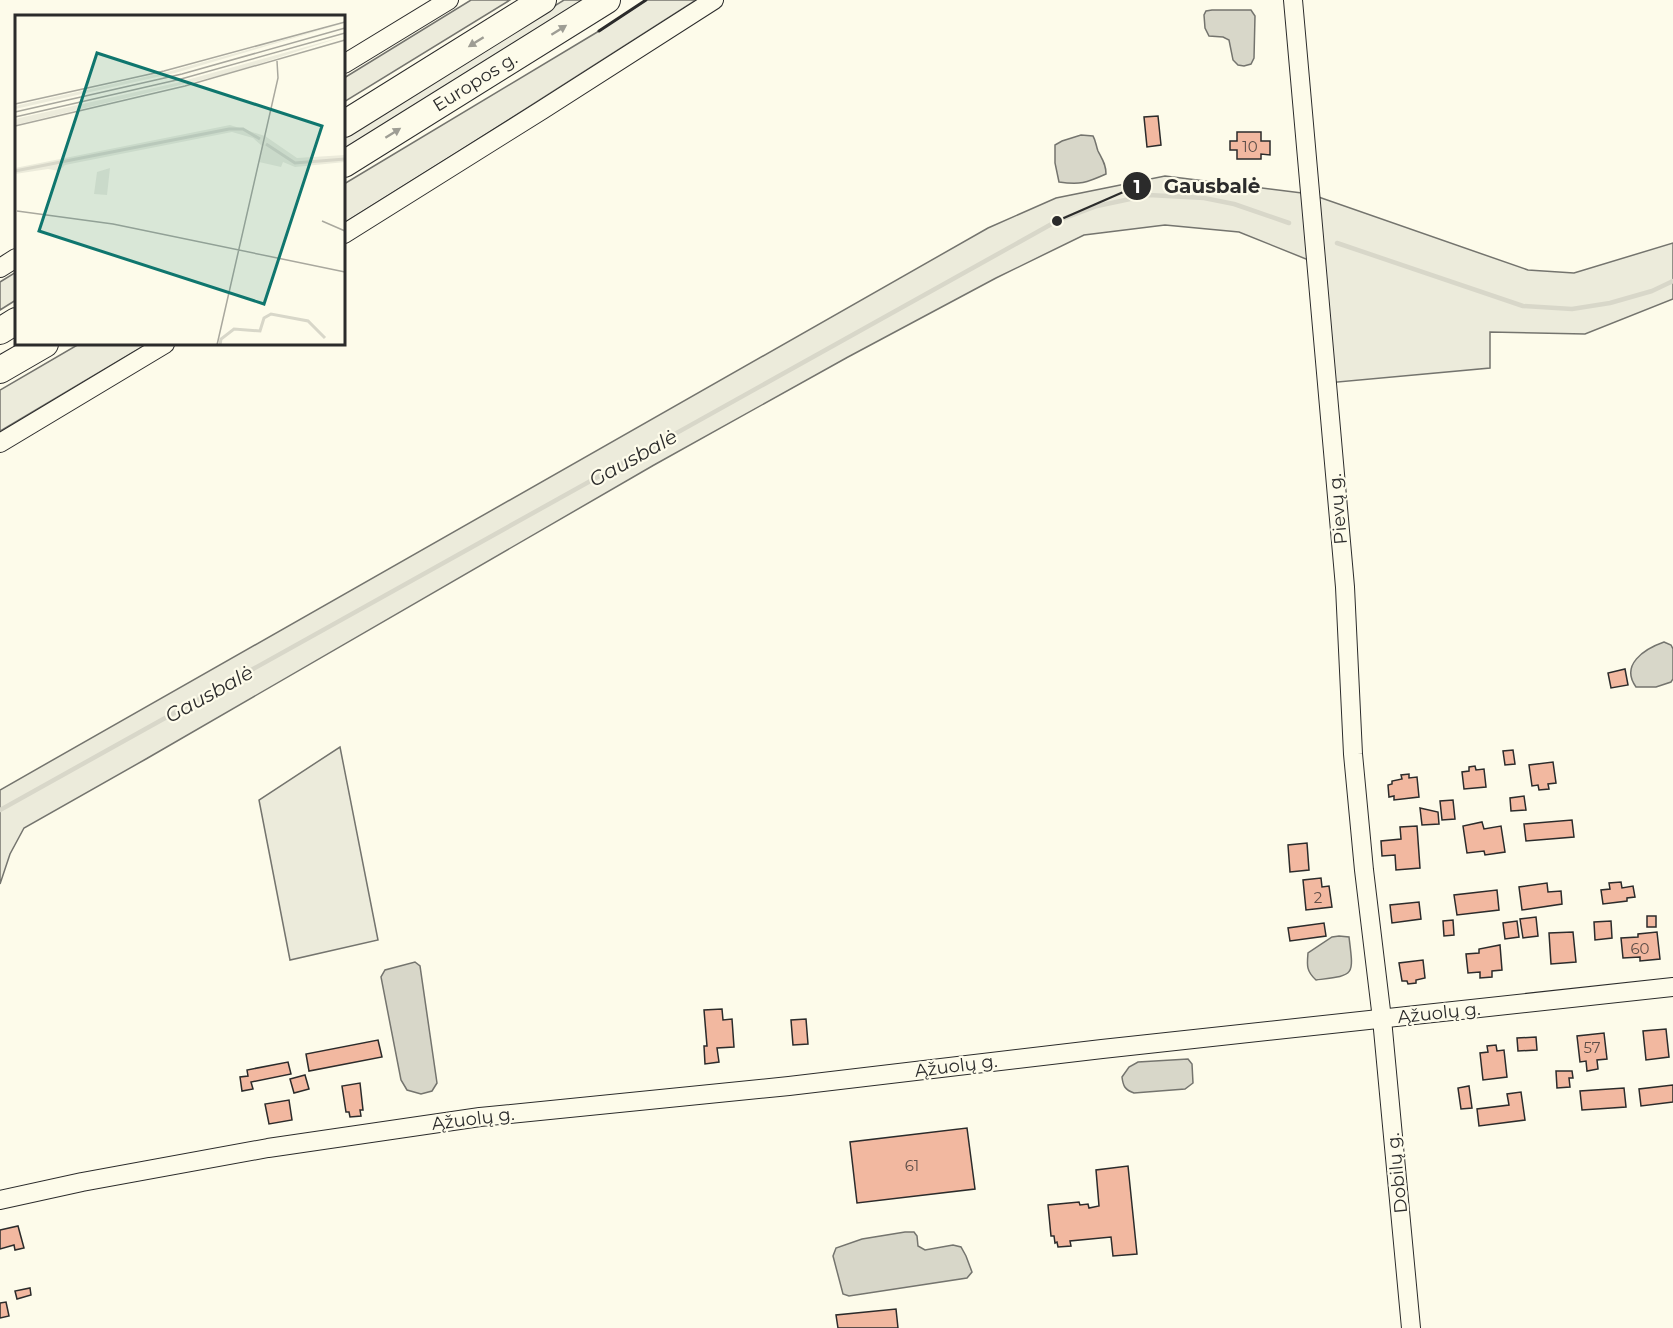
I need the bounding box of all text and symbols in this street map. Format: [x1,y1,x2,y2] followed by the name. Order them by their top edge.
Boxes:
[15,15,345,345] inset map
[551,25,567,36] one-way arrow
[468,37,484,48] one-way arrow
[429,47,521,117] street label: Europos g.
[385,128,401,139] one-way arrow
[1242,137,1258,156] house number: 10
[1122,167,1273,205] callout: Gausbalė
[1164,174,1260,198] text: Gausbalė
[1133,176,1141,198] text: 1
[585,424,681,492] water label: Gausbalė
[1324,473,1352,545] street label: Pievų g.
[161,660,257,728] water label: Gausbalė
[1314,888,1322,907] house number: 2
[1630,939,1650,958] house number: 60
[1396,998,1482,1028] street label: Ąžuolų g.
[1583,1038,1601,1057] house number: 57
[913,1050,999,1082] street label: Ąžuolų g.
[430,1103,516,1135] street label: Ąžuolų g.
[1382,1132,1412,1214] street label: Dobilų g.
[905,1156,919,1175] house number: 61

